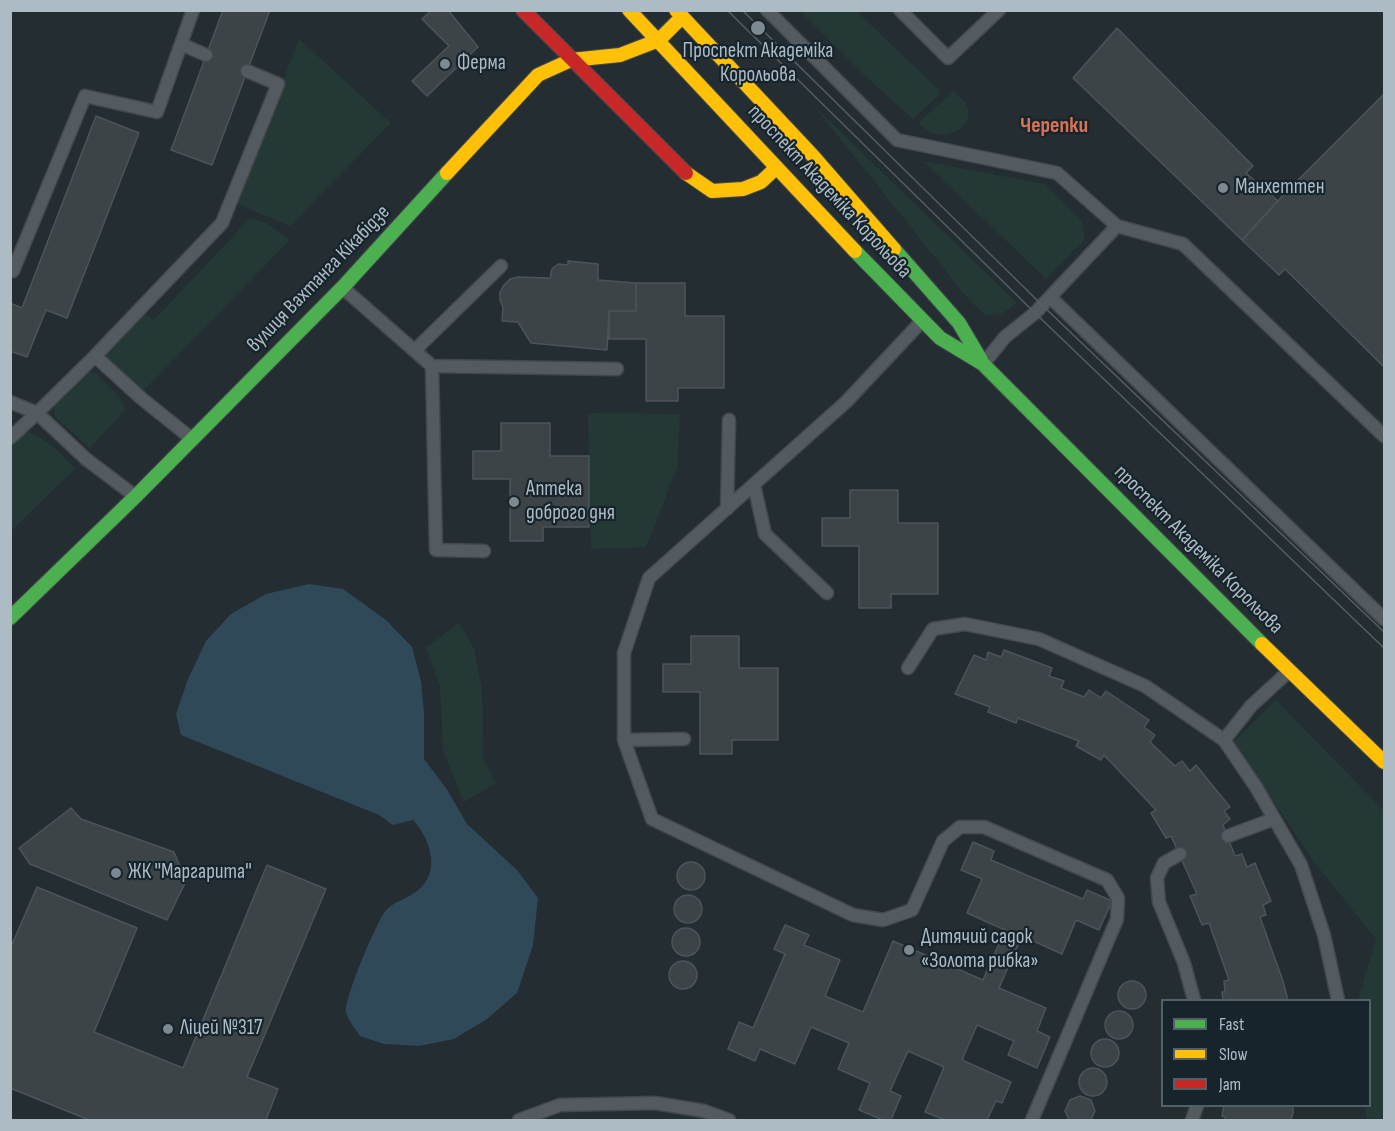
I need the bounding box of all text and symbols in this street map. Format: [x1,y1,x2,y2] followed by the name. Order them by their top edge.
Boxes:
[749,19,767,37] marker: Проспект Академіка Корольова
[683,39,833,89] place label: Проспект Академіка Корольова
[457,51,506,77] place label: Ферма
[438,57,452,71] marker: Ферма
[742,100,916,284] street label: проспект Академіка Корольова
[1020,113,1088,139] district label: Черепки
[1235,175,1324,201] place label: Манхеттен
[1216,181,1230,195] marker: Манхеттен
[242,200,396,358] street label: вулиця Вахтанга Кікабідзе
[1108,460,1288,640] street label: проспект Академіка Корольова
[526,477,615,527] place label: Аптека доброго дня
[507,495,521,509] marker: Аптека доброго дня
[128,860,252,886] place label: ЖК ''Маргарита''
[109,866,123,880] marker: ЖК ''Маргарита''
[921,925,1039,975] place label: Дитячий садок «Золота рибка»
[902,943,916,957] marker: Дитячий садок «Золота рибка»
[1161,999,1371,1107] legend
[1219,1014,1244,1035] text: Fast
[180,1016,262,1042] place label: Ліцей №317
[161,1022,175,1036] marker: Ліцей №317
[1219,1044,1248,1065] text: Slow
[1219,1074,1241,1095] text: Jam

